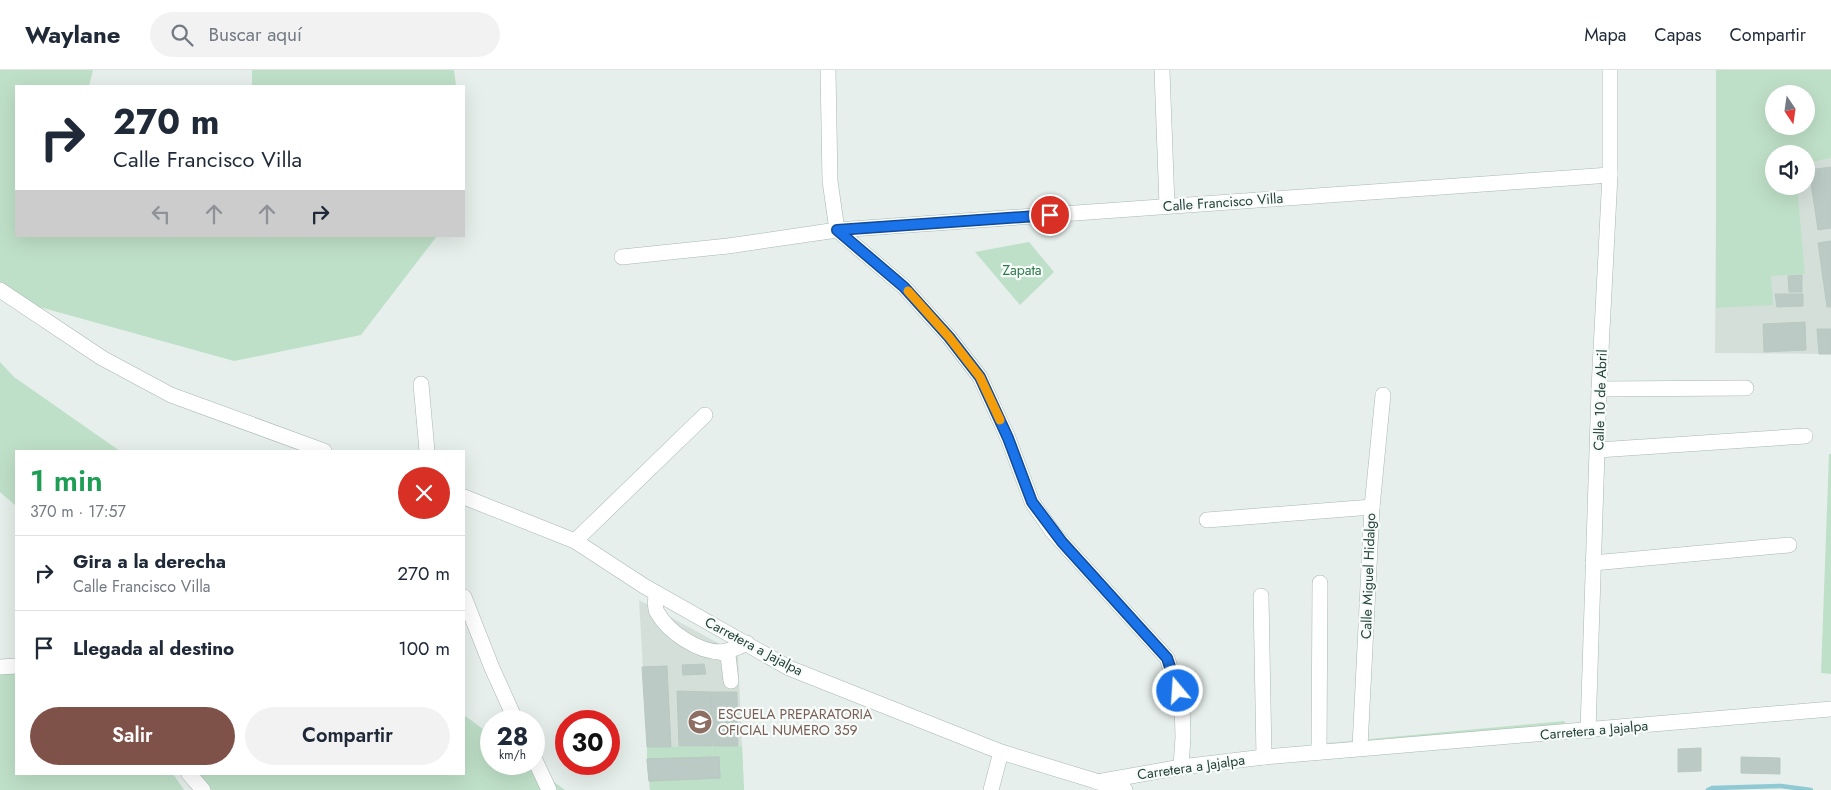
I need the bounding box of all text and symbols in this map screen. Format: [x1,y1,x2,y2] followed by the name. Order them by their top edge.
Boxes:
[150,12,500,57] search box
[25,17,120,52] text: Waylane
[168,21,196,49] icon: search
[208,21,302,48] text: Buscar aquí
[1584,22,1626,48] text: Mapa
[1654,22,1702,48] text: Capas
[1730,22,1806,48] text: Compartir
[1765,85,1815,135] north arrow
[1765,85,1815,195] map controls
[113,97,219,147] text: 270 m
[30,105,95,170] icon: right
[113,143,302,175] text: Calle Francisco Villa
[1765,145,1815,195] button: sound
[1162,188,1284,216] street label: Calle Francisco Villa
[1029,194,1071,236] pin
[147,200,175,228] icon: left
[200,200,228,228] icon: ahead
[253,200,281,228] icon: ahead
[306,200,334,228] icon: right
[1036,201,1064,229] icon: arrive
[1002,260,1042,280] park label: Zapata
[1588,349,1612,451] street label: Calle 10 de Abril
[30,459,103,502] text: 1 min
[398,467,450,519] button: close
[30,500,126,523] text: 370 m · 17:57
[1356,512,1380,639] street label: Calle Miguel Hidalgo
[73,548,226,575] text: Gira a la derecha
[30,559,58,587] icon: right
[397,560,450,587] text: 270 m
[73,575,211,598] text: Calle Francisco Villa
[701,612,807,680] street label: Carretera a Jajalpa
[30,634,58,662] icon: arrive
[73,635,234,662] text: Llegada al destino
[398,635,450,662] text: 100 m
[1151,664,1203,716] position arrow
[718,704,873,740] place label: ESCUELA PREPARATORIA OFICIAL NUMERO 359
[30,707,235,765] button: Salir
[245,707,450,765] button: Compartir
[687,709,713,735] school or university icon: ESCUELA PREPARATORIA OFICIAL NUMERO 359
[555,710,620,775] speed limit sign: 30
[1539,715,1649,745] street label: Carretera a Jajalpa
[496,718,529,754] text: 28
[499,746,526,764] text: km/h
[1136,750,1246,784] street label: Carretera a Jajalpa

